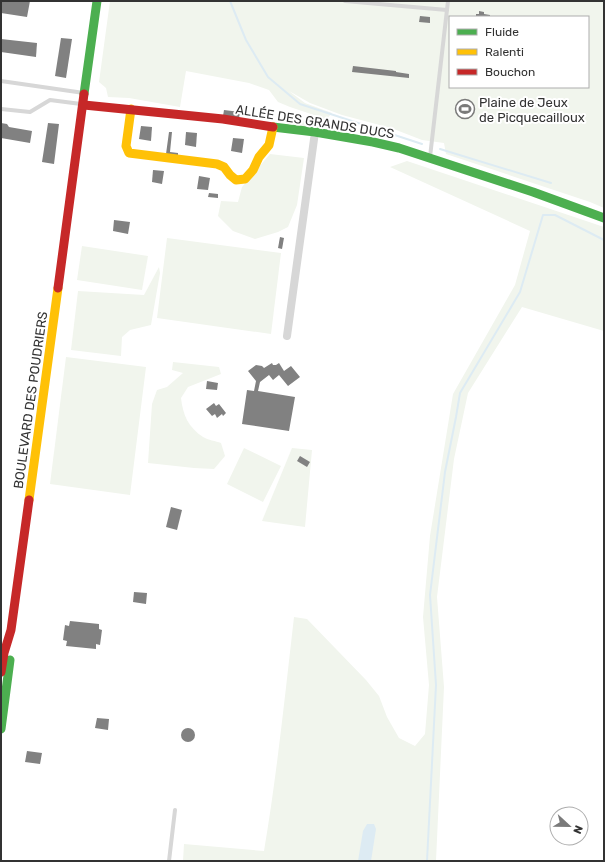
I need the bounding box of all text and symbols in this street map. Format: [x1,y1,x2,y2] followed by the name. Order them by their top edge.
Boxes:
[449,16,589,88] legend
[485,25,519,39] text: Fluide
[485,45,524,59] text: Ralenti
[485,65,535,79] text: Bouchon
[479,95,585,125] place label: Plaine de Jeux de Picquecailloux
[454,98,476,120] sports icon: Plaine de Jeux de Picquecailloux
[234,102,395,141] street label: ALLÉE DES GRANDS DUCS
[11,310,50,490] street label: BOULEVARD DES POUDRIERS
[549,806,589,846] north arrow
[570,823,585,836] text: N

